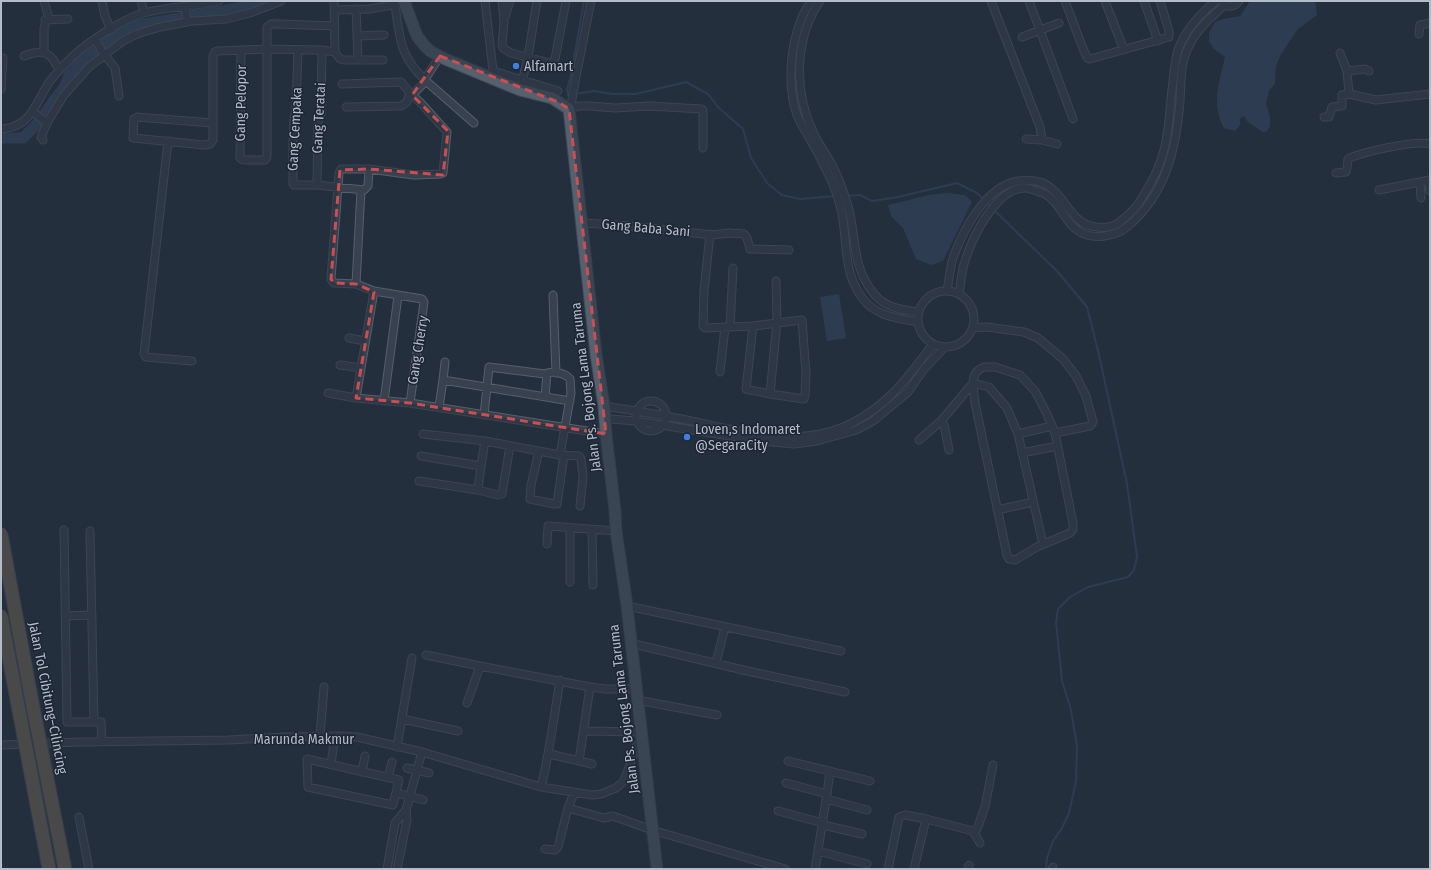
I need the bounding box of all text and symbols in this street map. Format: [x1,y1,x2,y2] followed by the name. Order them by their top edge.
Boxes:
[524,58,573,75] place label: Alfamart
[511,61,521,71] marker: Alfamart
[232,64,250,141] street label: Gang Pelopor
[309,82,329,154] street label: Gang Teratai
[284,86,306,171] street label: Gang Cempaka
[601,216,691,240] street label: Gang Baba Sani
[567,301,605,473] street label: Jalan Ps. Bojong Lama Taruma
[404,314,432,386] street label: Gang Cherry
[695,421,801,454] place label: Loven,s Indomaret @SegaraCity
[682,432,692,442] marker: Loven,s Indomaret @SegaraCity
[25,621,71,776] street label: Jalan Tol Cibitung–Cilincing
[605,623,643,795] street label: Jalan Ps. Bojong Lama Taruma
[254,731,354,748] street label: Marunda Makmur

